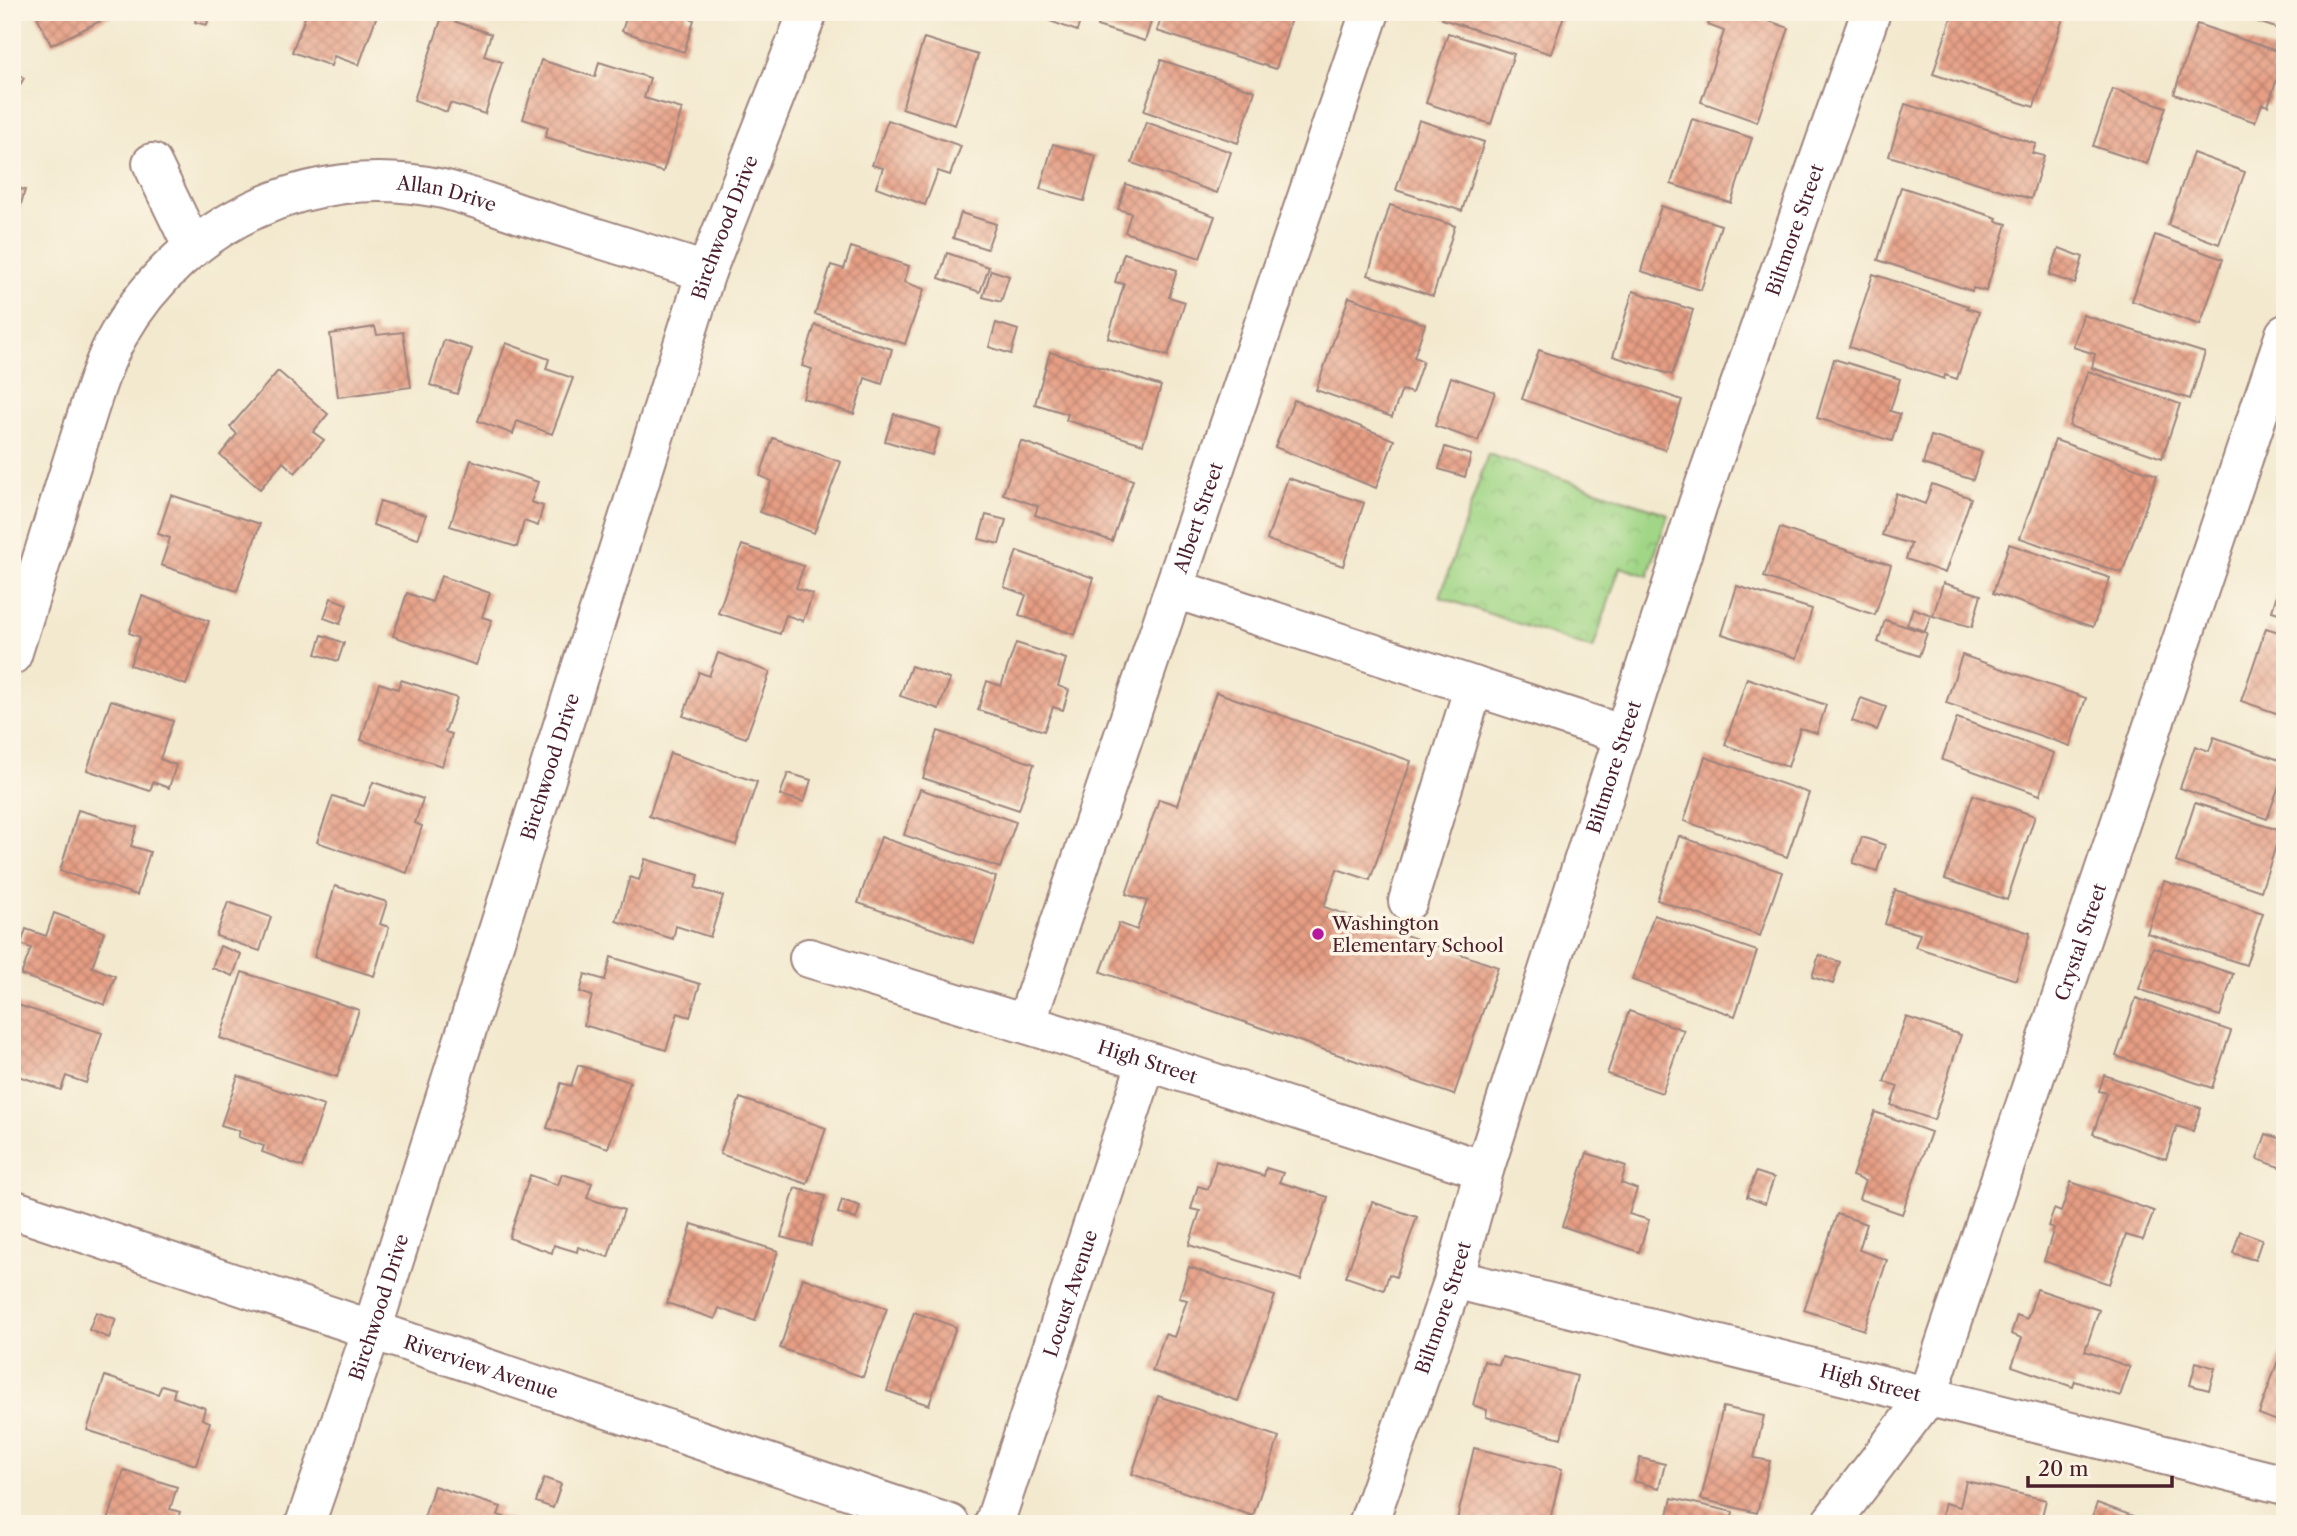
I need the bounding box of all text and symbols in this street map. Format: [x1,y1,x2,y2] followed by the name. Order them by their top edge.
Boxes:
[687,152,763,302] street label: Birchwood Drive
[1761,161,1829,299] street label: Biltmore Street
[395,171,500,217] street label: Allan Drive
[1169,459,1228,577] street label: Albert Street
[516,690,584,843] street label: Birchwood Drive
[1582,698,1646,836] street label: Biltmore Street
[2050,880,2111,1004] street label: Crystal Street
[1331,912,1504,957] place label: Washington Elementary School
[1310,926,1326,942] marker: Washington Elementary School
[1095,1036,1200,1089] street label: High Street
[1039,1227,1102,1360] street label: Locust Avenue
[344,1231,414,1384] street label: Birchwood Drive
[1411,1239,1476,1377] street label: Biltmore Street
[401,1330,561,1404] street label: Riverview Avenue
[1818,1359,1923,1406] street label: High Street
[2028,1445,2171,1489] scale bar
[2038,1456,2089,1481] text: 20 m

